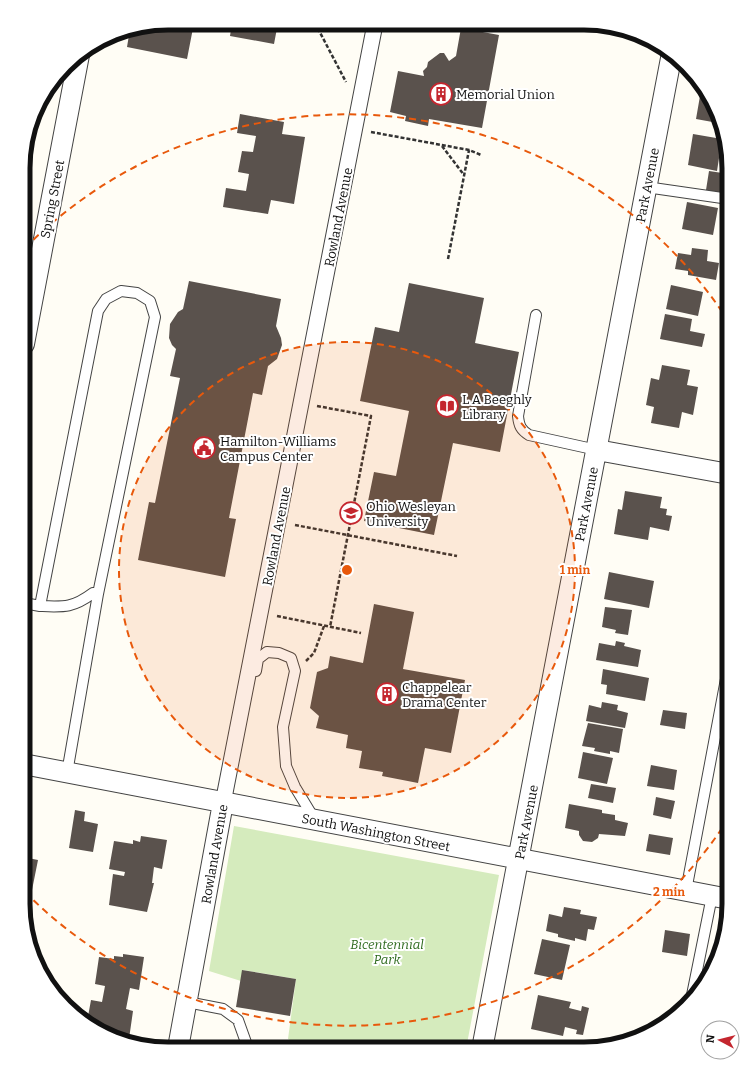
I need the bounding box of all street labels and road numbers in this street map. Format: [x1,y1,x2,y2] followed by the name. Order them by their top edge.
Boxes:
[633,147,662,224] street label: Park Avenue
[38,158,67,239] street label: Spring Street
[322,166,355,268] street label: Rowland Avenue
[572,466,601,543] street label: Park Avenue
[260,485,293,587] street label: Rowland Avenue
[512,784,541,861] street label: Park Avenue
[198,803,231,905] street label: Rowland Avenue
[300,811,452,854] street label: South Washington Street

